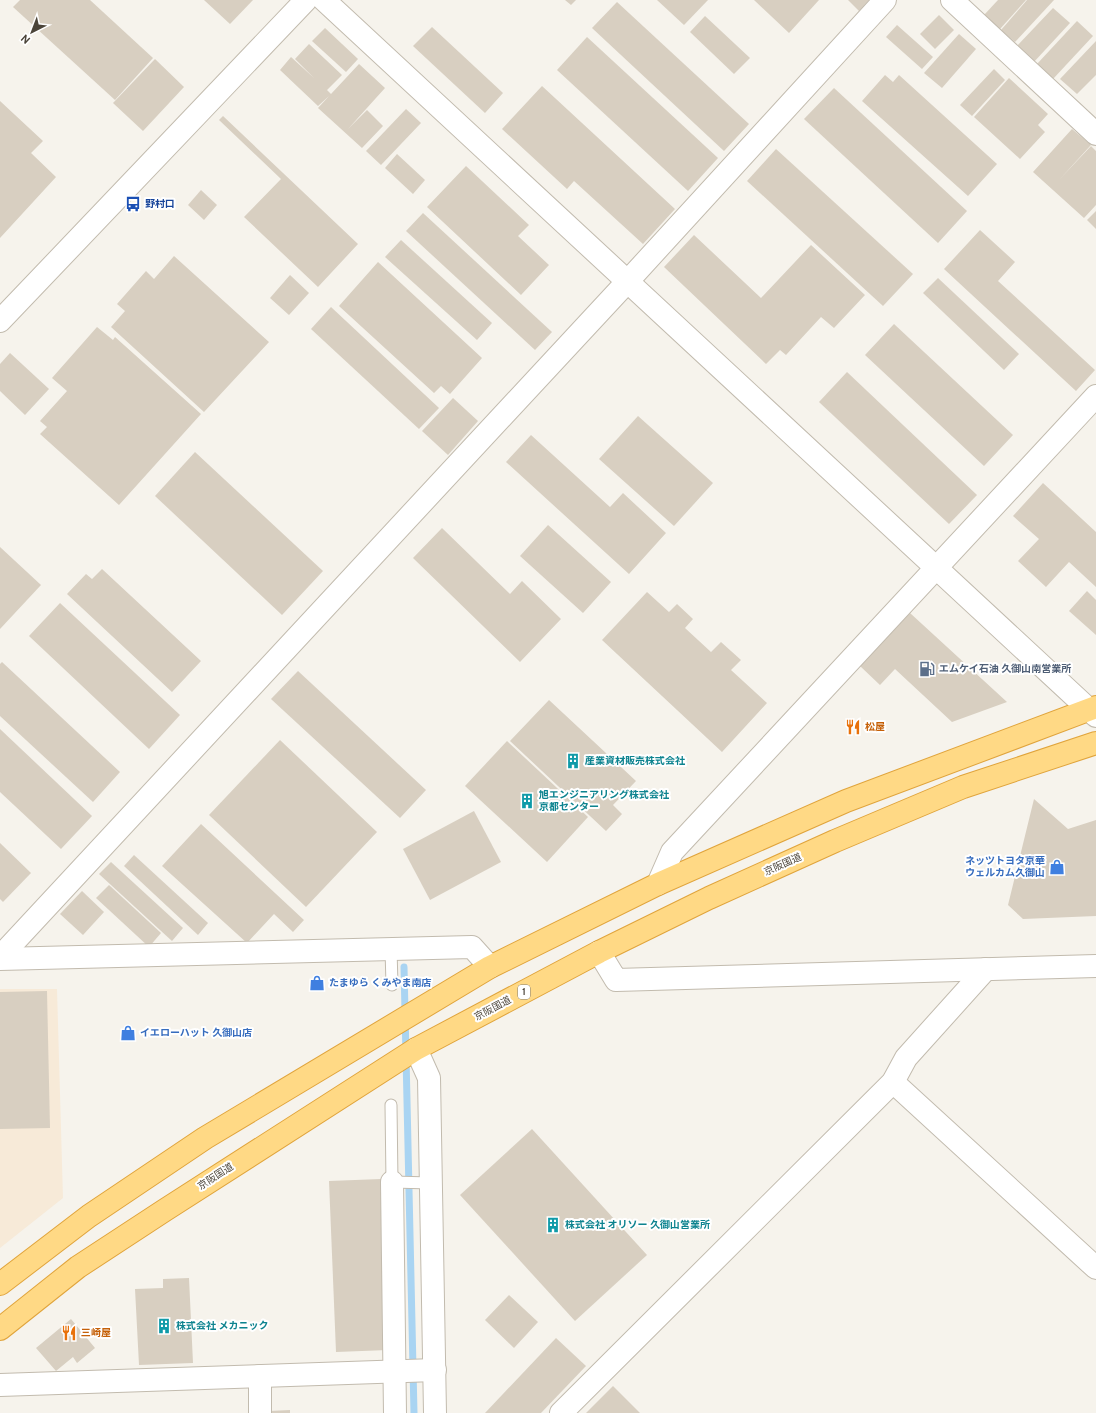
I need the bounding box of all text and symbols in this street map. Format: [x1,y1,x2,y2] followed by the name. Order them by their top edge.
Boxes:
[12,12,52,52] north arrow
[18,31,34,47] text: N
[124,195,142,213] bus stop icon: 野村口
[145,198,175,211] place label: 野村口
[918,660,936,678] fuel station icon: エムケイ石油 久御山南営業所
[939,663,1071,676] place label: エムケイ石油 久御山南営業所
[844,718,862,736] restaurant icon: 松屋
[865,721,885,734] place label: 松屋
[564,752,582,770] building icon: 産業資材販売株式会社
[585,755,686,768] place label: 産業資材販売株式会社
[538,789,670,814] place label: 旭エンジニアリング株式会社 京都センター
[518,792,536,810] building icon: 旭エンジニアリング株式会社 京都センター
[762,851,804,879] street label: 京阪国道
[965,855,1045,880] place label: ネッツトヨタ京華 ウェルカム久御山
[1048,858,1066,876] shop icon: ネッツトヨタ京華 ウェルカム久御山
[308,974,326,992] shop icon: たまゆら くみやま南店
[329,977,432,990] place label: たまゆら くみやま南店
[518,985,530,999] road number: 1
[472,994,514,1024] street label: 京阪国道
[119,1024,137,1042] shop icon: イエローハット 久御山店
[140,1027,252,1040] place label: イエローハット 久御山店
[196,1161,236,1193] street label: 京阪国道
[544,1216,562,1234] building icon: 株式会社 オリソー 久御山営業所
[565,1219,710,1232] place label: 株式会社 オリソー 久御山営業所
[155,1317,173,1335] building icon: 株式会社 メカニック
[176,1320,269,1333] place label: 株式会社 メカニック
[60,1324,78,1342] restaurant icon: 三崎屋
[81,1327,111,1340] place label: 三崎屋

